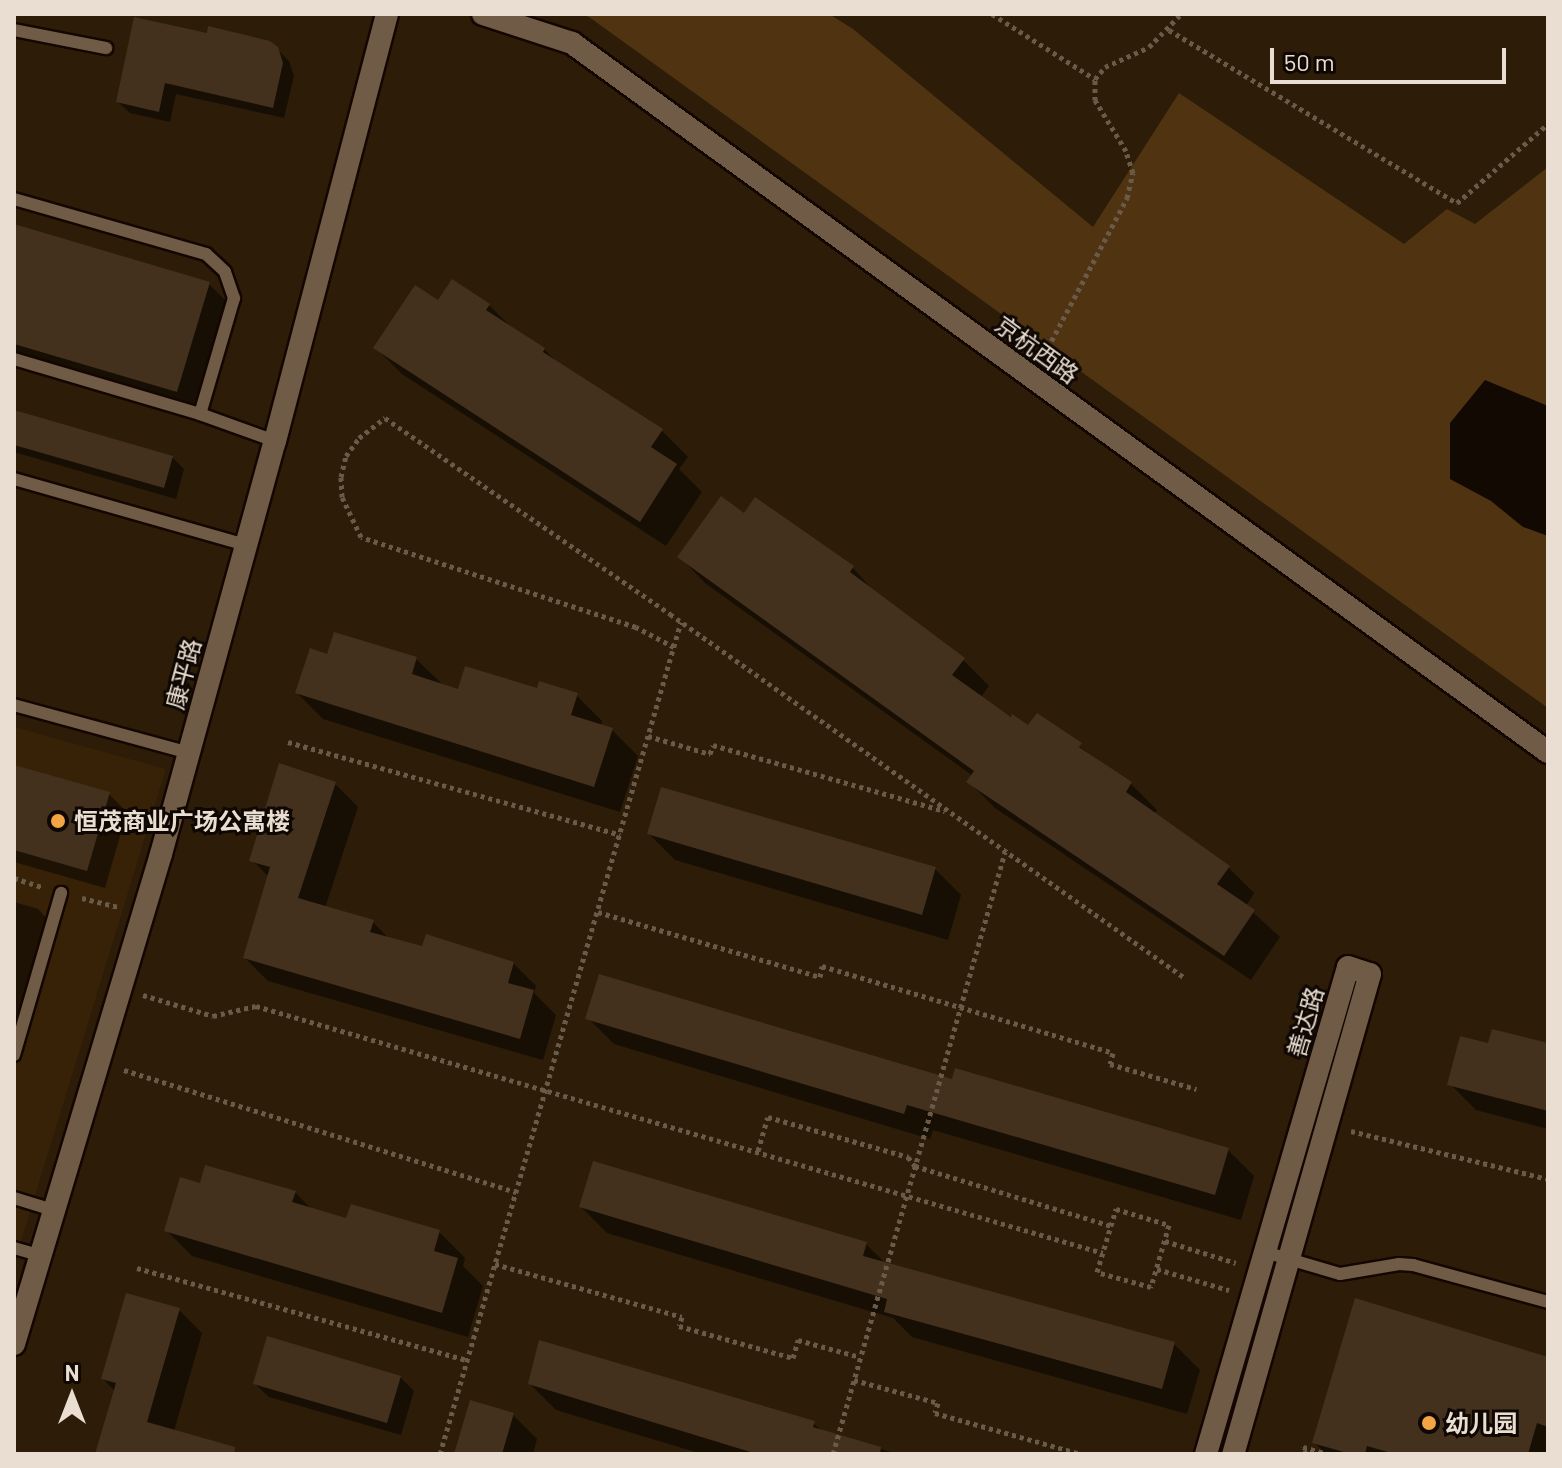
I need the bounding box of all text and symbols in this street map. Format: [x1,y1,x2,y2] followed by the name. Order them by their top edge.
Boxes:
[1274,32,1510,82] scale bar
[1284,47,1335,76] text: 50 m
[990,309,1084,389] street label: 京杭西路
[160,635,206,713] street label: 康平路
[74,807,290,835] place label: 恒茂商业广场公寓楼
[49,812,67,830] marker: 恒茂商业广场公寓楼
[1281,983,1329,1061] street label: 善达路
[32,1356,112,1436] north arrow
[65,1359,79,1385] text: N
[1445,1409,1517,1437] place label: 幼儿园
[1420,1414,1438,1432] marker: 幼儿园

